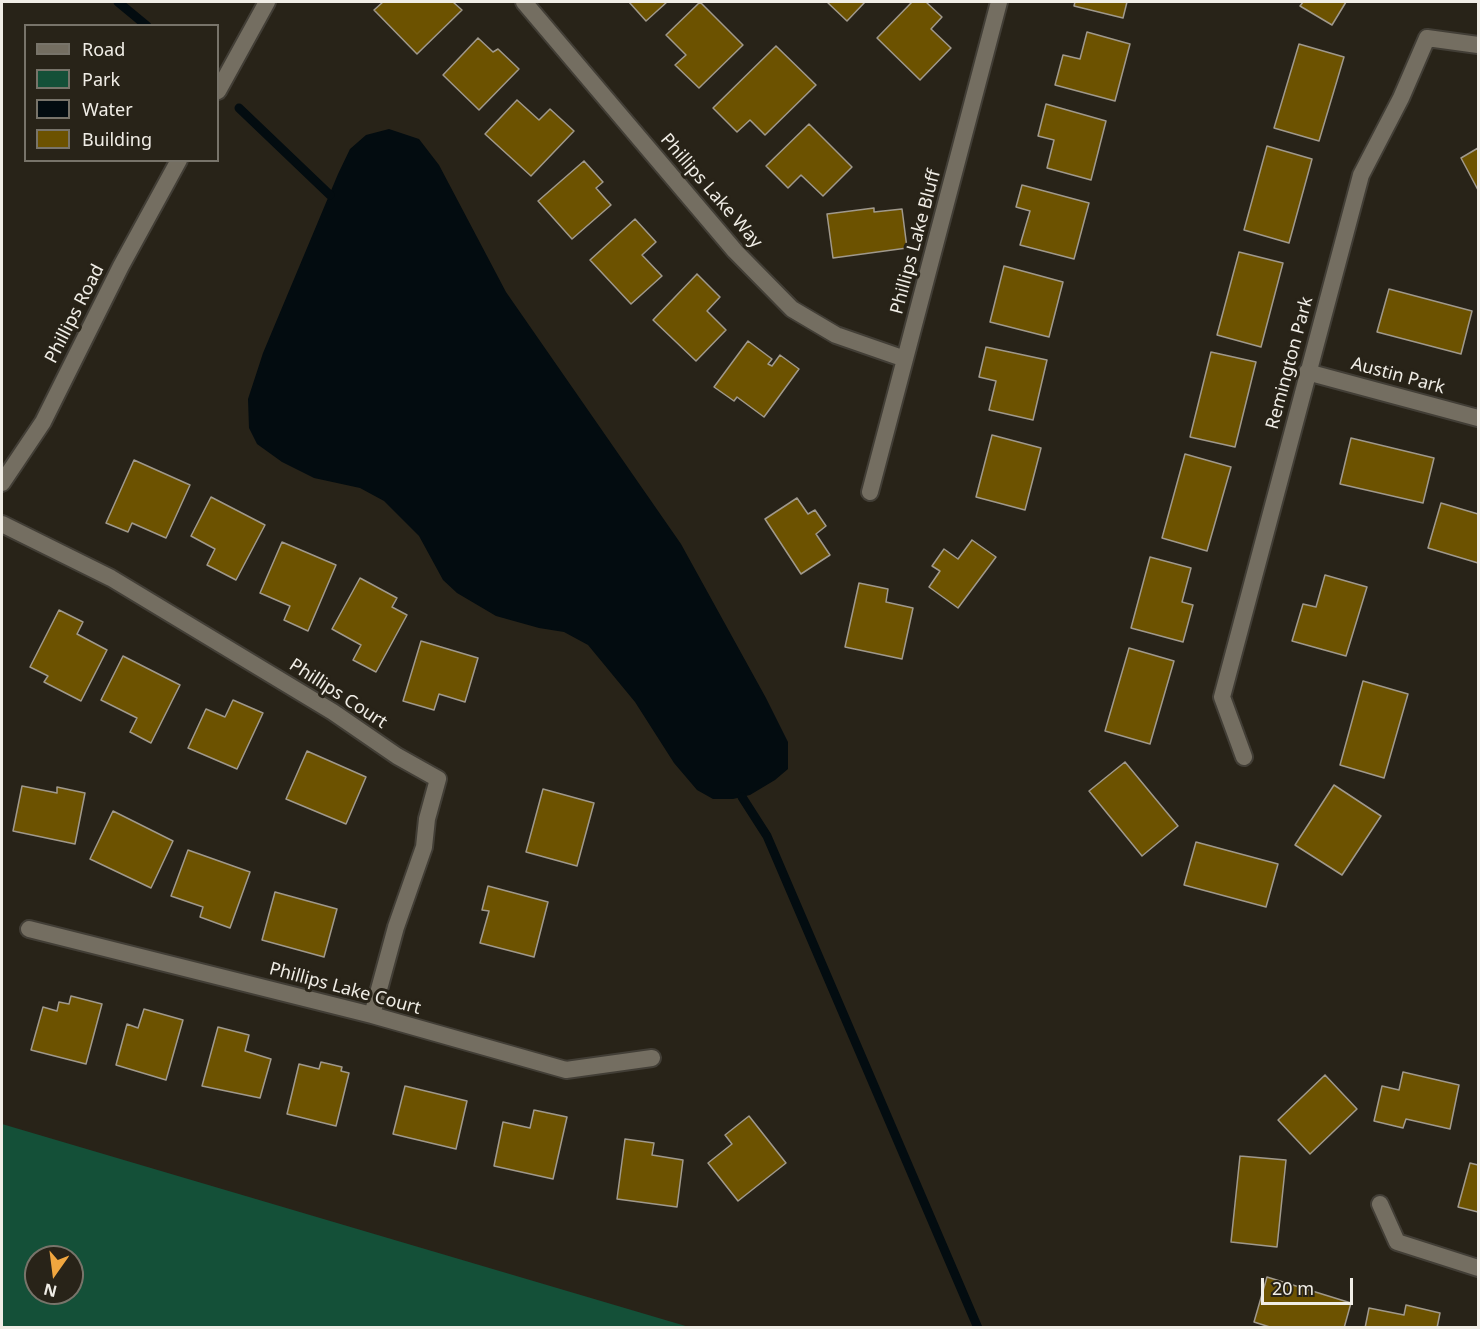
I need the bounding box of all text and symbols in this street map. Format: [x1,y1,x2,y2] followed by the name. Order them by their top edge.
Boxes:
[24,24,219,162] legend
[82,37,125,61] text: Road
[82,67,120,91] text: Park
[82,97,133,121] text: Water
[82,127,152,151] text: Building
[655,129,767,253] street label: Phillips Lake Way
[886,167,946,317] street label: Phillips Lake Bluff
[41,261,109,367] street label: Phillips Road
[1262,294,1318,432] street label: Remington Park
[1349,353,1447,399] street label: Austin Park
[285,654,391,734] street label: Phillips Court
[267,958,423,1020] street label: Phillips Lake Court
[24,1245,84,1305] north arrow
[1264,1266,1356,1304] scale bar
[1272,1276,1314,1300] text: 20 m
[41,1278,59,1303] text: N

